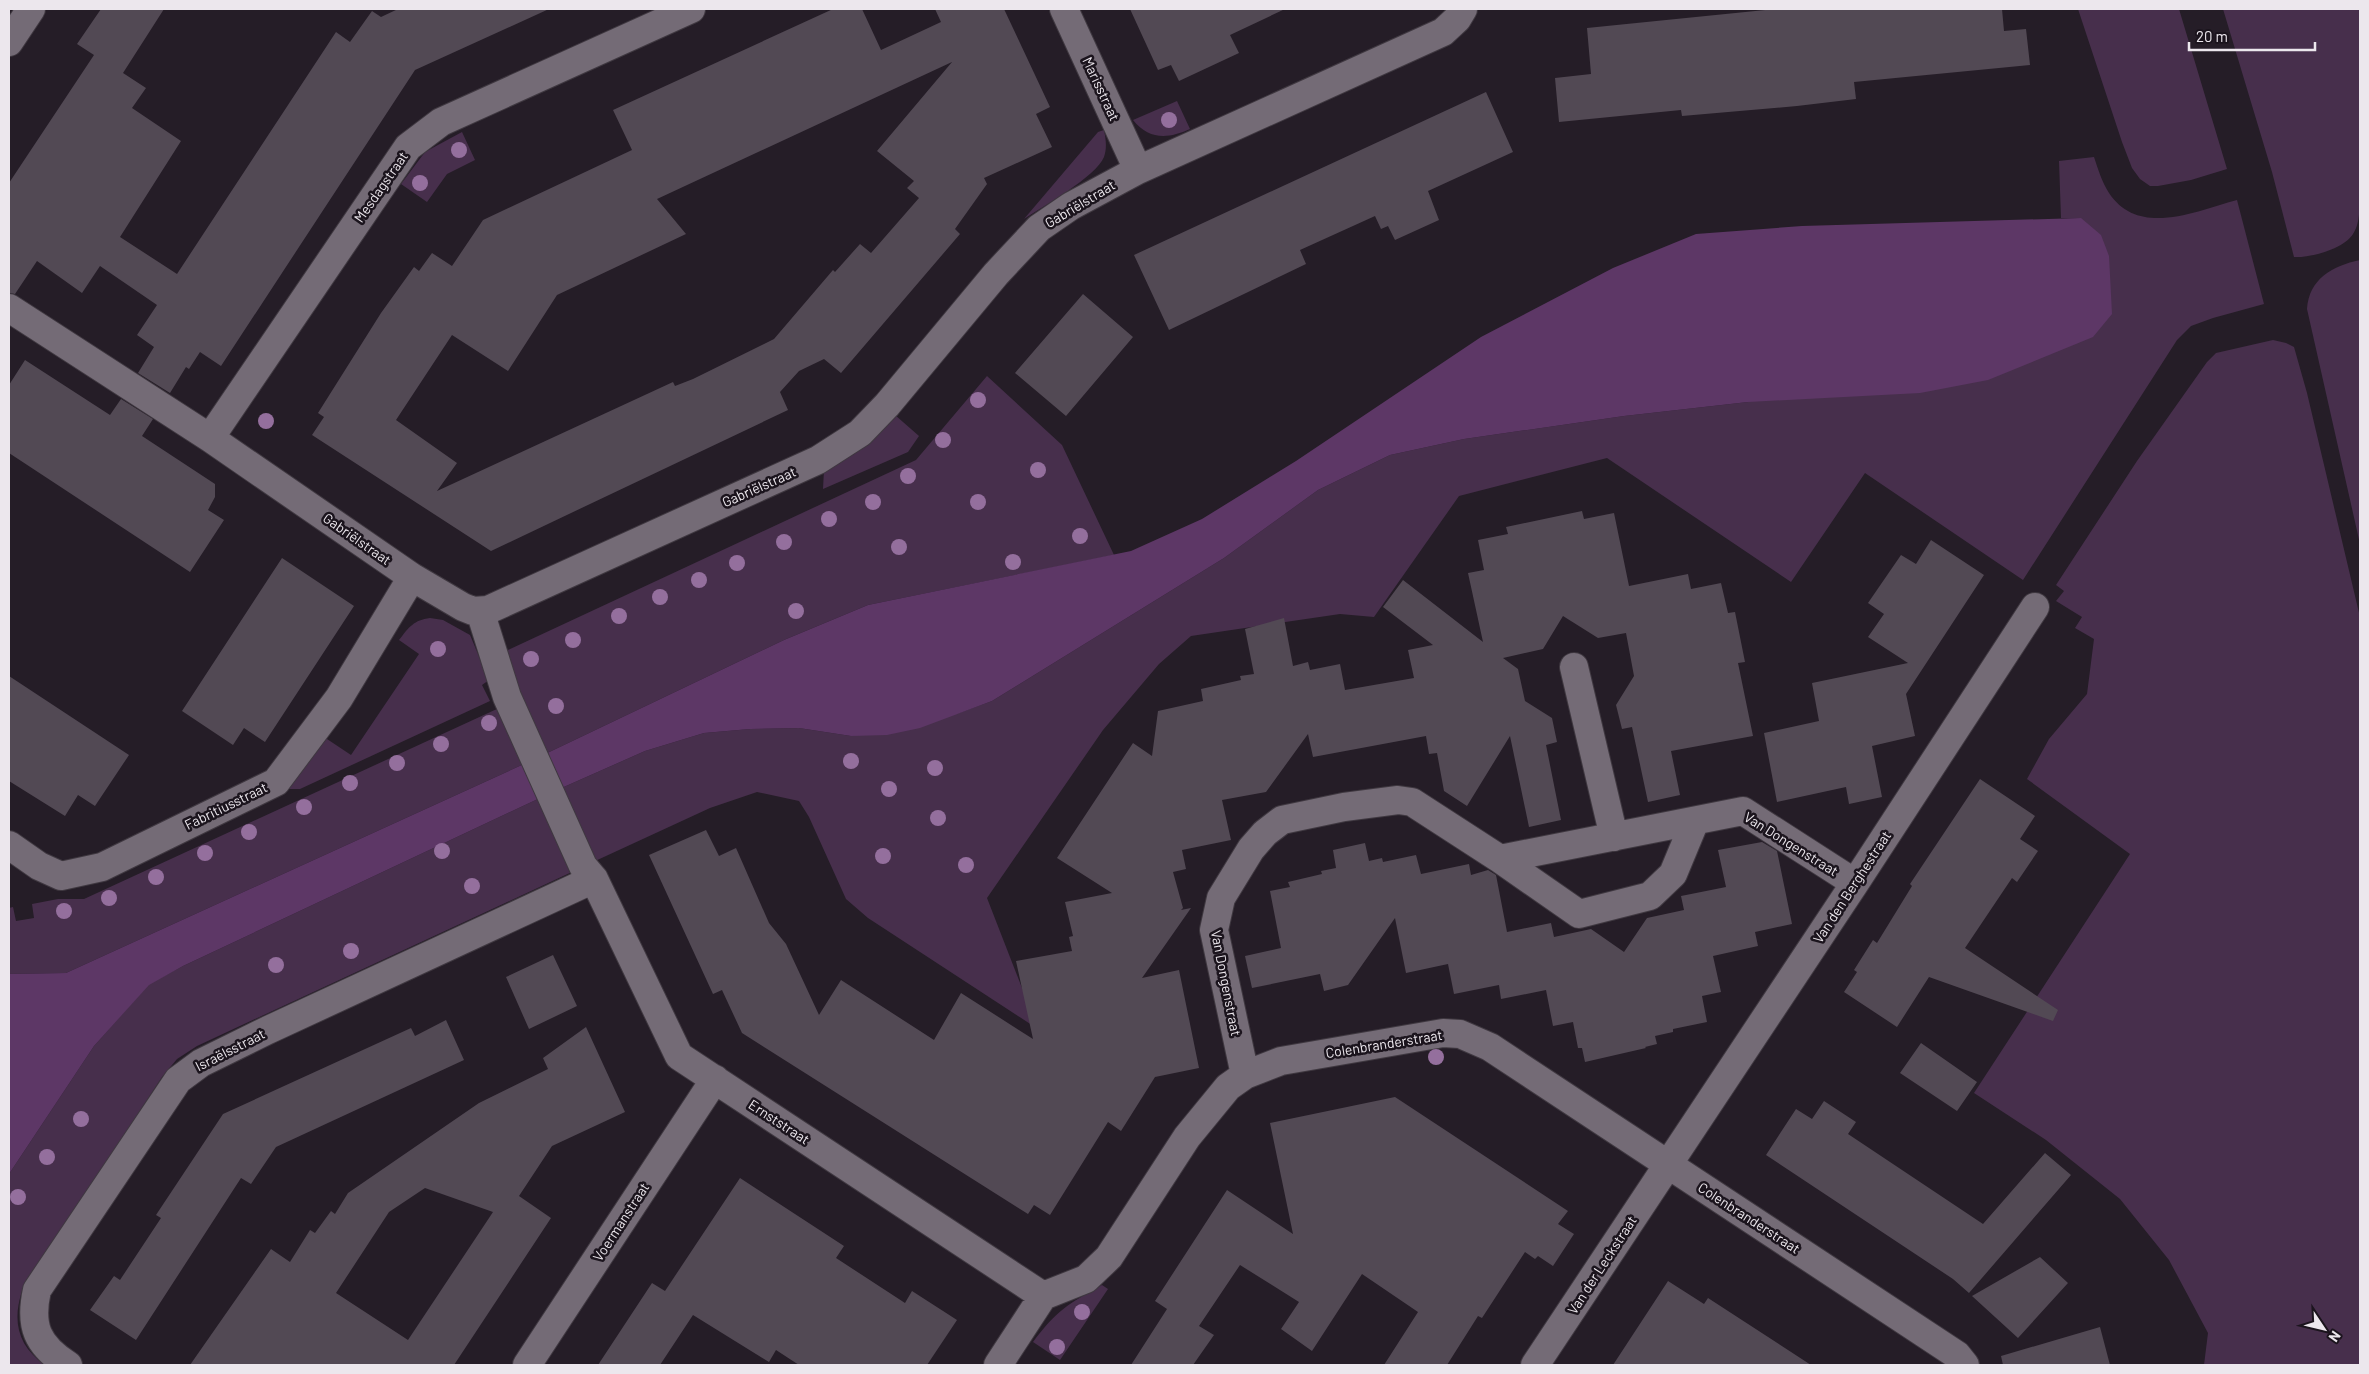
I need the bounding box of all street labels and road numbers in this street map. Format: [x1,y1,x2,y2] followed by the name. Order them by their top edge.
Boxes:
[1079,54,1124,123] street label: Marisstraat
[350,148,411,225] street label: Mesdagstraat
[1042,176,1118,231] street label: Gabriëlstraat
[719,463,798,510] street label: Gabriëlstraat
[320,509,394,568] street label: Gabriëlstraat
[182,778,270,833] street label: Fabritiusstraat
[1741,808,1841,879] street label: Van Dongenstraat
[1809,827,1894,946] street label: Van den Berghestraat
[1208,928,1245,1037] street label: Van Dongenstraat
[192,1025,268,1074] street label: Israëlsstraat
[1324,1026,1444,1061] street label: Colenbranderstraat
[746,1096,813,1148] street label: Ernststraat
[1695,1178,1803,1257] street label: Colenbranderstraat
[589,1179,652,1264] street label: Voermanstraat
[1563,1212,1640,1317] street label: Van der Leckstraat

